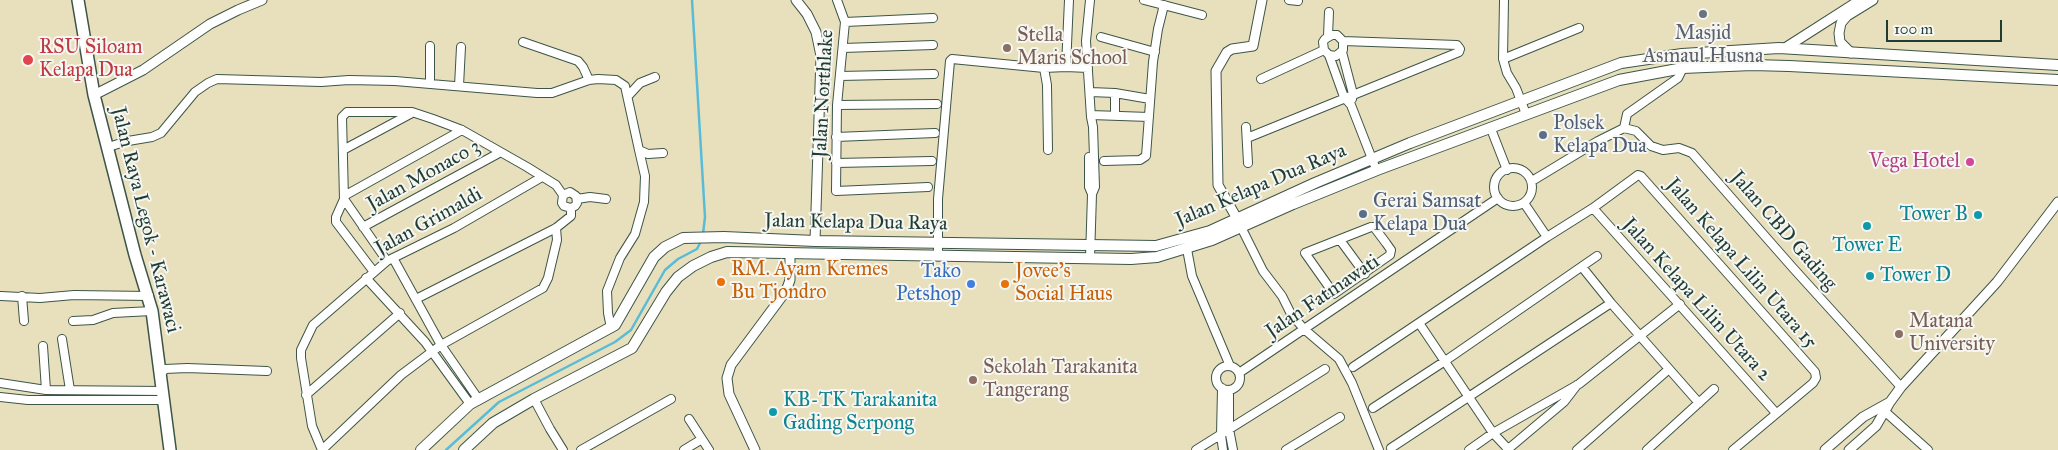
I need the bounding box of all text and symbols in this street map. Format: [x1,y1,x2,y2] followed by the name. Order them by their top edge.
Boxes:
[1697,8,1709,20] marker: Masjid Asmaul Husna
[1888,10,2004,42] scale bar
[1894,20,1933,38] text: 100 m
[1643,22,1763,69] place label: Masjid Asmaul Husna
[1017,24,1127,71] place label: Stella Maris School
[809,29,839,159] street label: Jalan Northlake
[39,36,142,83] place label: RSU Siloam Kelapa Dua
[1001,42,1013,54] marker: Stella Maris School
[21,53,35,67] marker: RSU Siloam Kelapa Dua
[105,105,185,335] street label: Jalan Raya Legok - Karawaci
[1553,112,1647,159] place label: Polsek Kelapa Dua
[1537,129,1549,141] marker: Polsek Kelapa Dua
[363,135,485,217] street label: Jalan Monaco 3
[1172,139,1350,233] street label: Jalan Kelapa Dua Raya
[1869,150,1960,174] place label: Vega Hotel
[1964,156,1976,168] marker: Vega Hotel
[1725,166,1841,296] street label: Jalan CBD Gading
[1660,174,1822,354] street label: Jalan Kelapa Lilin Utara 15
[371,183,487,261] street label: Jalan Grimaldi
[1373,190,1481,237] place label: Gerai Samsat Kelapa Dua
[1900,203,1968,227] place label: Tower B
[1357,208,1369,220] marker: Gerai Samsat Kelapa Dua
[764,209,948,237] street label: Jalan Kelapa Dua Raya
[1972,209,1984,221] marker: Tower B
[1616,213,1776,387] street label: Jalan Kelapa Lilin Utara 2
[1861,220,1873,232] marker: Tower E
[1832,234,1902,258] place label: Tower E
[1261,250,1385,344] street label: Jalan Fatmawati
[731,258,888,305] place label: RM. Ayam Kremes Bu Tjondro
[896,260,961,307] place label: Tako Petshop
[1015,260,1113,307] place label: Jovee's Social Haus
[1880,264,1951,288] place label: Tower D
[1864,270,1876,282] marker: Tower D
[715,276,727,288] marker: RM. Ayam Kremes Bu Tjondro
[965,278,977,290] marker: Tako Petshop
[999,278,1011,290] marker: Jovee's Social Haus
[1909,310,1995,357] place label: Matana University
[1893,328,1905,340] marker: Matana University
[983,356,1138,403] place label: Sekolah Tarakanita Tangerang
[967,374,979,386] marker: Sekolah Tarakanita Tangerang
[783,389,937,436] place label: KB-TK Tarakanita Gading Serpong
[767,406,779,418] marker: KB-TK Tarakanita Gading Serpong

